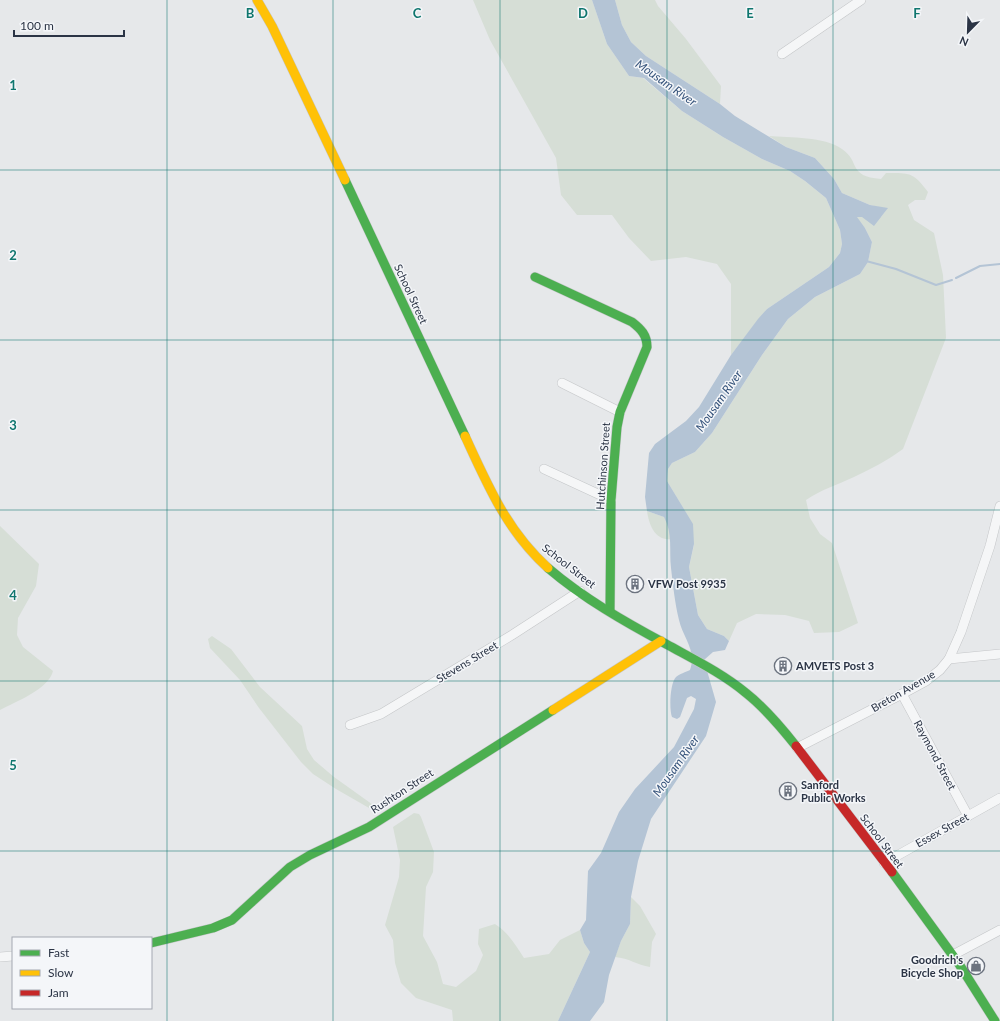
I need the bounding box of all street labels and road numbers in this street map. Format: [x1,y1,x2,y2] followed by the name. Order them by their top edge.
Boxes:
[392,262,431,326] street label: School Street
[593,422,612,510] street label: Hutchinson Street
[540,541,599,591] street label: School Street
[434,638,500,685] street label: Stevens Street
[868,667,937,714] street label: Breton Avenue
[912,718,959,792] street label: Raymond Street
[368,766,435,816] street label: Rushton Street
[913,810,971,850] street label: Essex Street
[858,811,907,870] street label: School Street

